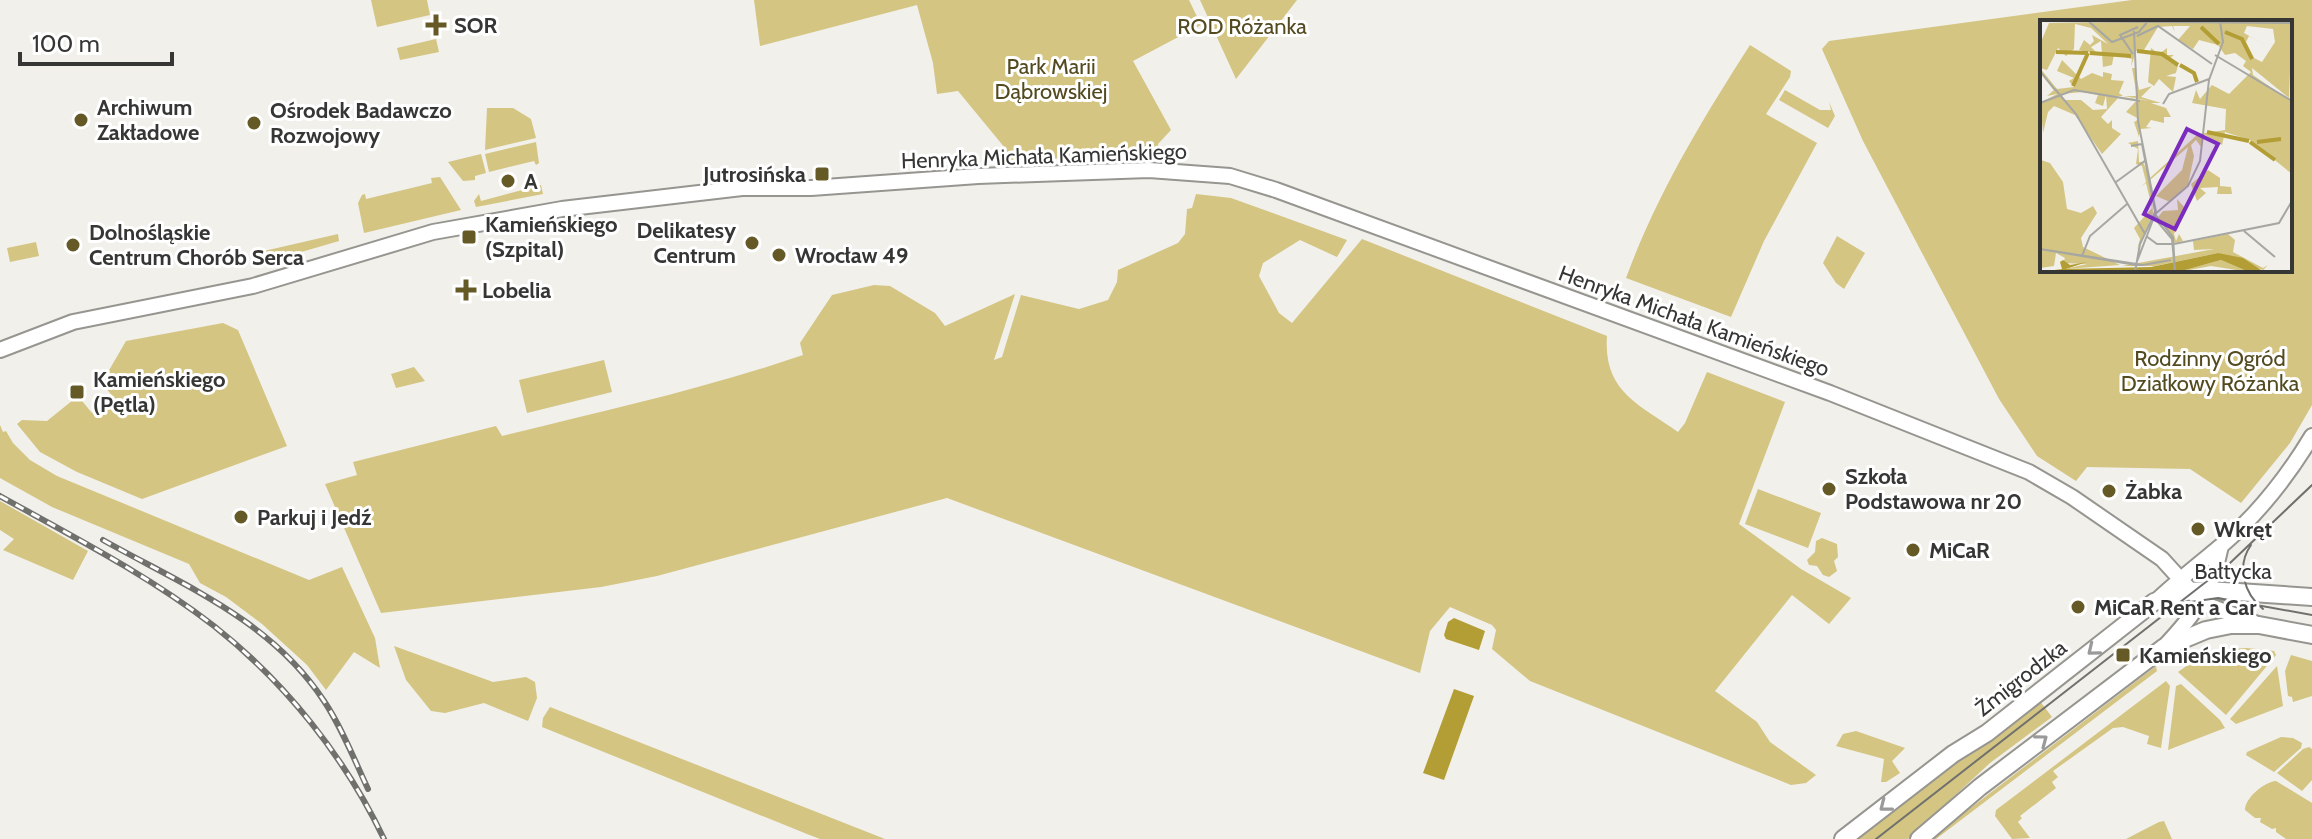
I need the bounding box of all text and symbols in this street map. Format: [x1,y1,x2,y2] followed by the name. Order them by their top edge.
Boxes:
[454,12,497,39] place label: SOR
[1177,13,1307,40] park label: ROD Różanka
[425,14,447,36] marker: SOR
[20,16,172,66] scale bar
[2040,20,2292,272] inset map
[32,29,100,58] text: 100 m
[995,53,1107,105] park label: Park Marii Dąbrowskiej
[97,94,199,146] place label: Archiwum Zakładowe
[270,97,452,149] place label: Ośrodek Badawczo Rozwojowy
[72,111,90,129] marker: Archiwum Zakładowe
[245,114,263,132] marker: Ośrodek Badawczo Rozwojowy
[901,138,1187,174] street label: Henryka Michała Kamieńskiego
[702,161,806,188] place label: Jutrosińska
[813,165,831,183] marker: Jutrosińska
[524,168,538,195] place label: A
[499,172,517,190] marker: A
[485,211,618,263] place label: Kamieńskiego (Szpital)
[637,217,736,269] place label: Delikatesy Centrum
[89,219,304,271] place label: Dolnośląskie Centrum Chorób Serca
[460,228,478,246] marker: Kamieńskiego (Szpital)
[743,234,761,252] marker: Delikatesy Centrum
[64,236,82,254] marker: Dolnośląskie Centrum Chorób Serca
[795,242,908,269] place label: Wrocław 49
[770,246,788,264] marker: Wrocław 49
[1555,259,1833,383] street label: Henryka Michała Kamieńskiego
[482,277,551,304] place label: Lobelia
[457,281,475,299] marker: Lobelia
[2121,345,2300,397] park label: Rodzinny Ogród Działkowy Różanka
[93,366,226,418] place label: Kamieńskiego (Pętla)
[68,383,86,401] marker: Kamieńskiego (Pętla)
[1845,463,2022,515] place label: Szkoła Podstawowa nr 20
[2125,478,2182,505] place label: Żabka
[1820,480,1838,498] marker: Szkoła Podstawowa nr 20
[2100,482,2118,500] marker: Żabka
[257,504,372,531] place label: Parkuj i Jedź
[232,508,250,526] marker: Parkuj i Jedź
[2214,516,2272,543] place label: Wkręt
[2189,520,2207,538] marker: Wkręt
[1929,537,1990,564] place label: MiCaR
[1904,541,1922,559] marker: MiCaR
[2194,558,2272,585] street label: Bałtycka
[2094,594,2257,621] place label: MiCaR Rent a Car
[2069,598,2087,616] marker: MiCaR Rent a Car
[1970,634,2072,722] street label: Żmigrodzka
[2088,640,2102,655] one-way arrow
[2139,642,2272,669] place label: Kamieńskiego
[2114,646,2132,664] marker: Kamieńskiego
[2033,735,2048,749] one-way arrow
[1879,797,1894,811] one-way arrow

